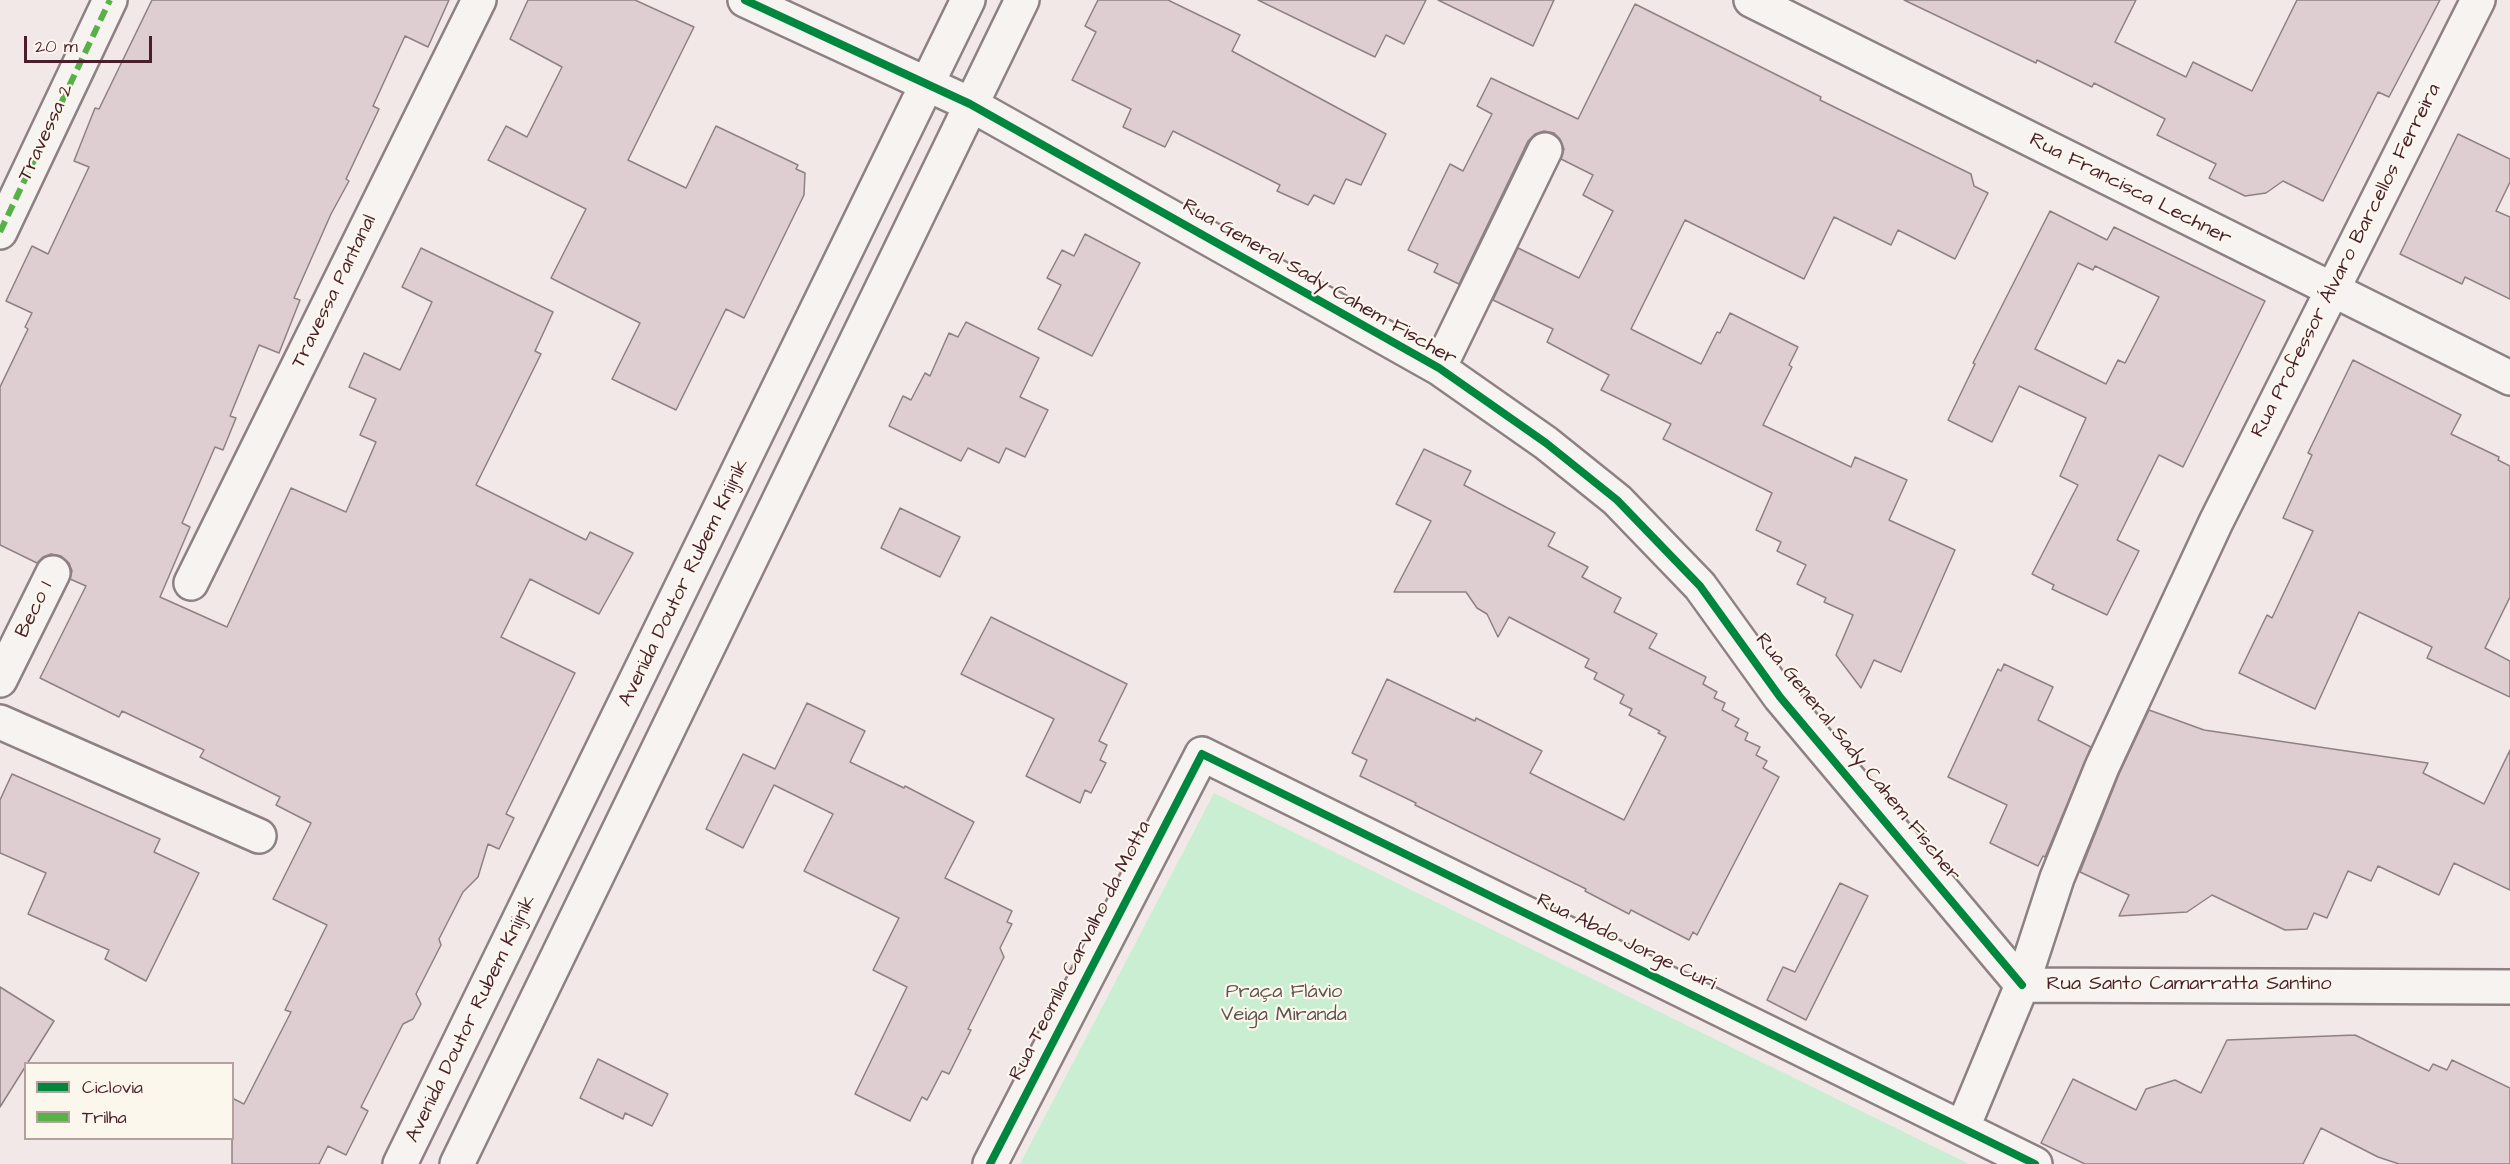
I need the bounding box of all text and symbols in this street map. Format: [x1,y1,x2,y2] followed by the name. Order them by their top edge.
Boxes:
[27,24,154,62] scale bar
[35,34,78,59] text: 20 m
[2247,80,2447,442] street label: Rua Professor Álvaro Barcellos Ferreira
[14,81,80,185] street label: Travessa 2
[2025,129,2235,251] street label: Rua Francisca Lechner
[1178,194,1460,372] street label: Rua General Sady Cahem Fischer
[287,211,383,373] street label: Travessa Pantanal
[615,455,755,711] street label: Avenida Doutor Rubem Knijnik
[11,578,59,642] street label: Beco 1
[1749,629,1965,887] street label: Rua General Sady Cahem Fischer
[1005,817,1157,1085] street label: Rua Teomila Carvalho da Motta
[1532,889,1720,997] street label: Rua Abdo Jorge Curi
[402,891,542,1147] street label: Avenida Doutor Rubem Knijnik
[2046,973,2332,997] street label: Rua Santo Camarratta Santino
[1221,981,1347,1028] park label: Praça Flávio Veiga Miranda
[24,1062,234,1140] legend
[82,1075,143,1100] text: Ciclovia
[82,1105,127,1130] text: Trilha

